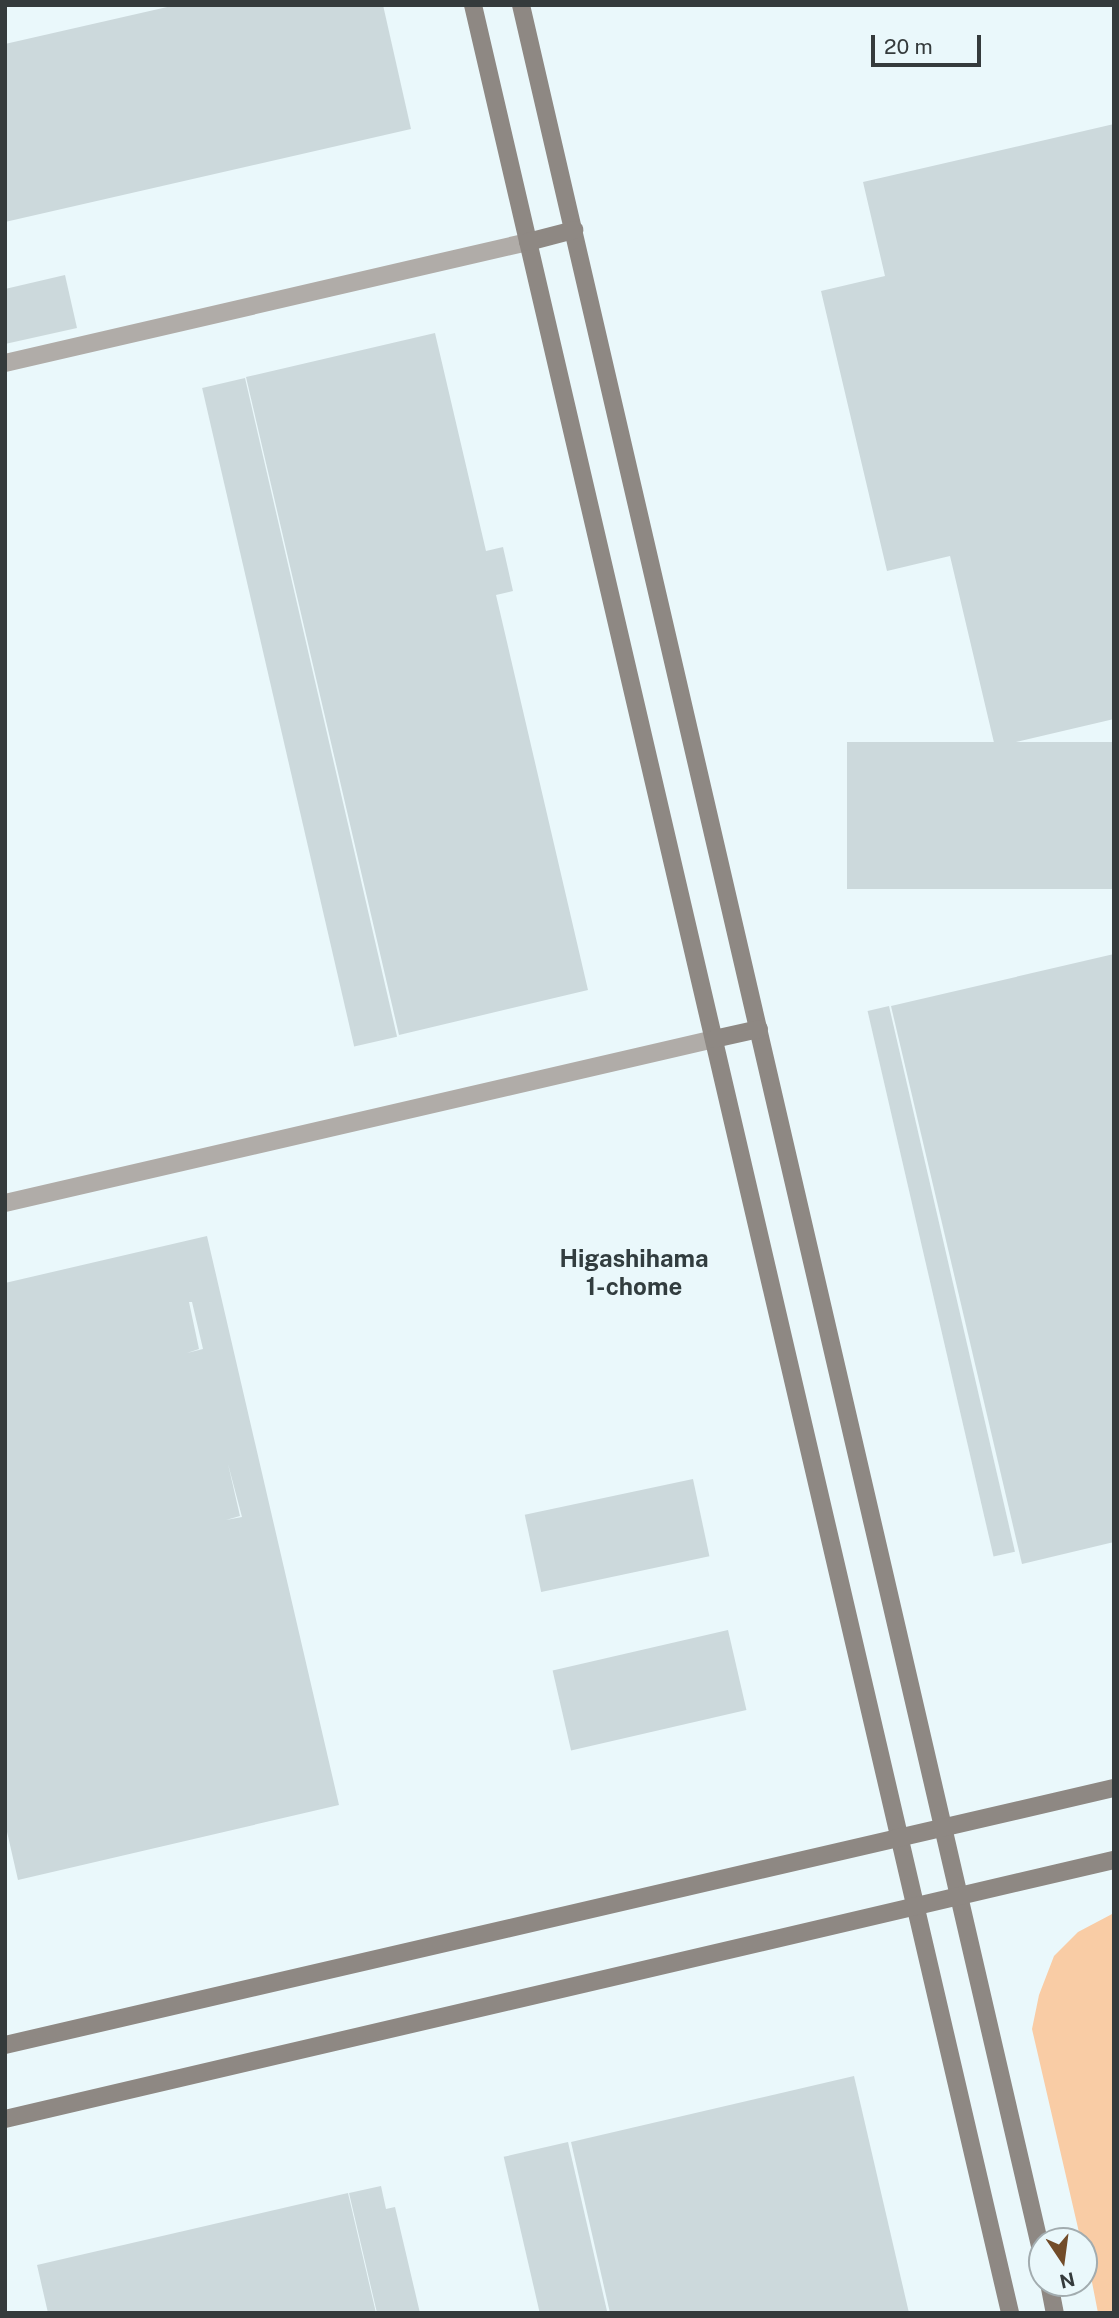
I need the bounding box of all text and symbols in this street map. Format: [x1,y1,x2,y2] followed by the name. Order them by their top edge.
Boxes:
[874,21,984,65] scale bar
[884,34,933,59] text: 20 m
[559,1245,709,1301] district label: Higashihama 1-chome
[1028,2227,1098,2297] north arrow
[1058,2268,1077,2293] text: N

